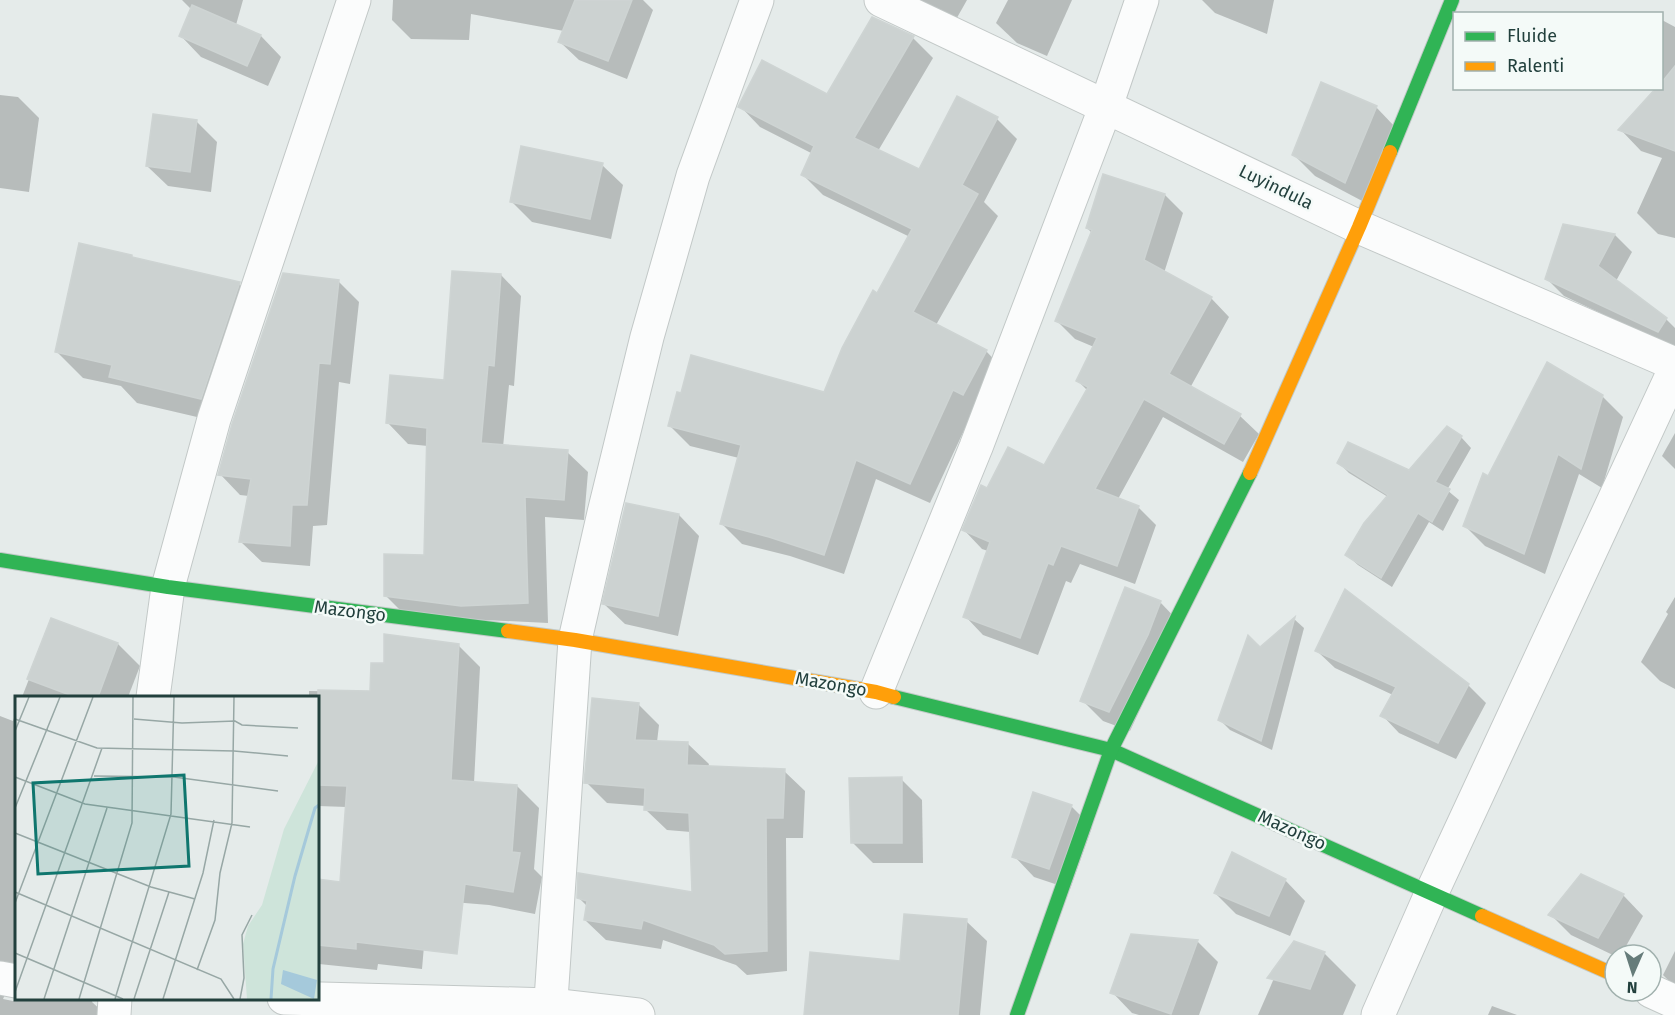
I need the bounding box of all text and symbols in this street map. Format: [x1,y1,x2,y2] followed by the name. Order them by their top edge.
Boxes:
[1453,12,1663,90] legend
[1507,25,1557,47] text: Fluide
[1507,55,1564,77] text: Ralenti
[1235,160,1317,214] street label: Luyindula
[313,596,387,626] street label: Mazongo
[794,667,868,701] street label: Mazongo
[15,696,320,1000] inset map
[1255,805,1329,855] street label: Mazongo
[1603,943,1663,1003] north arrow
[1626,978,1638,997] text: N

